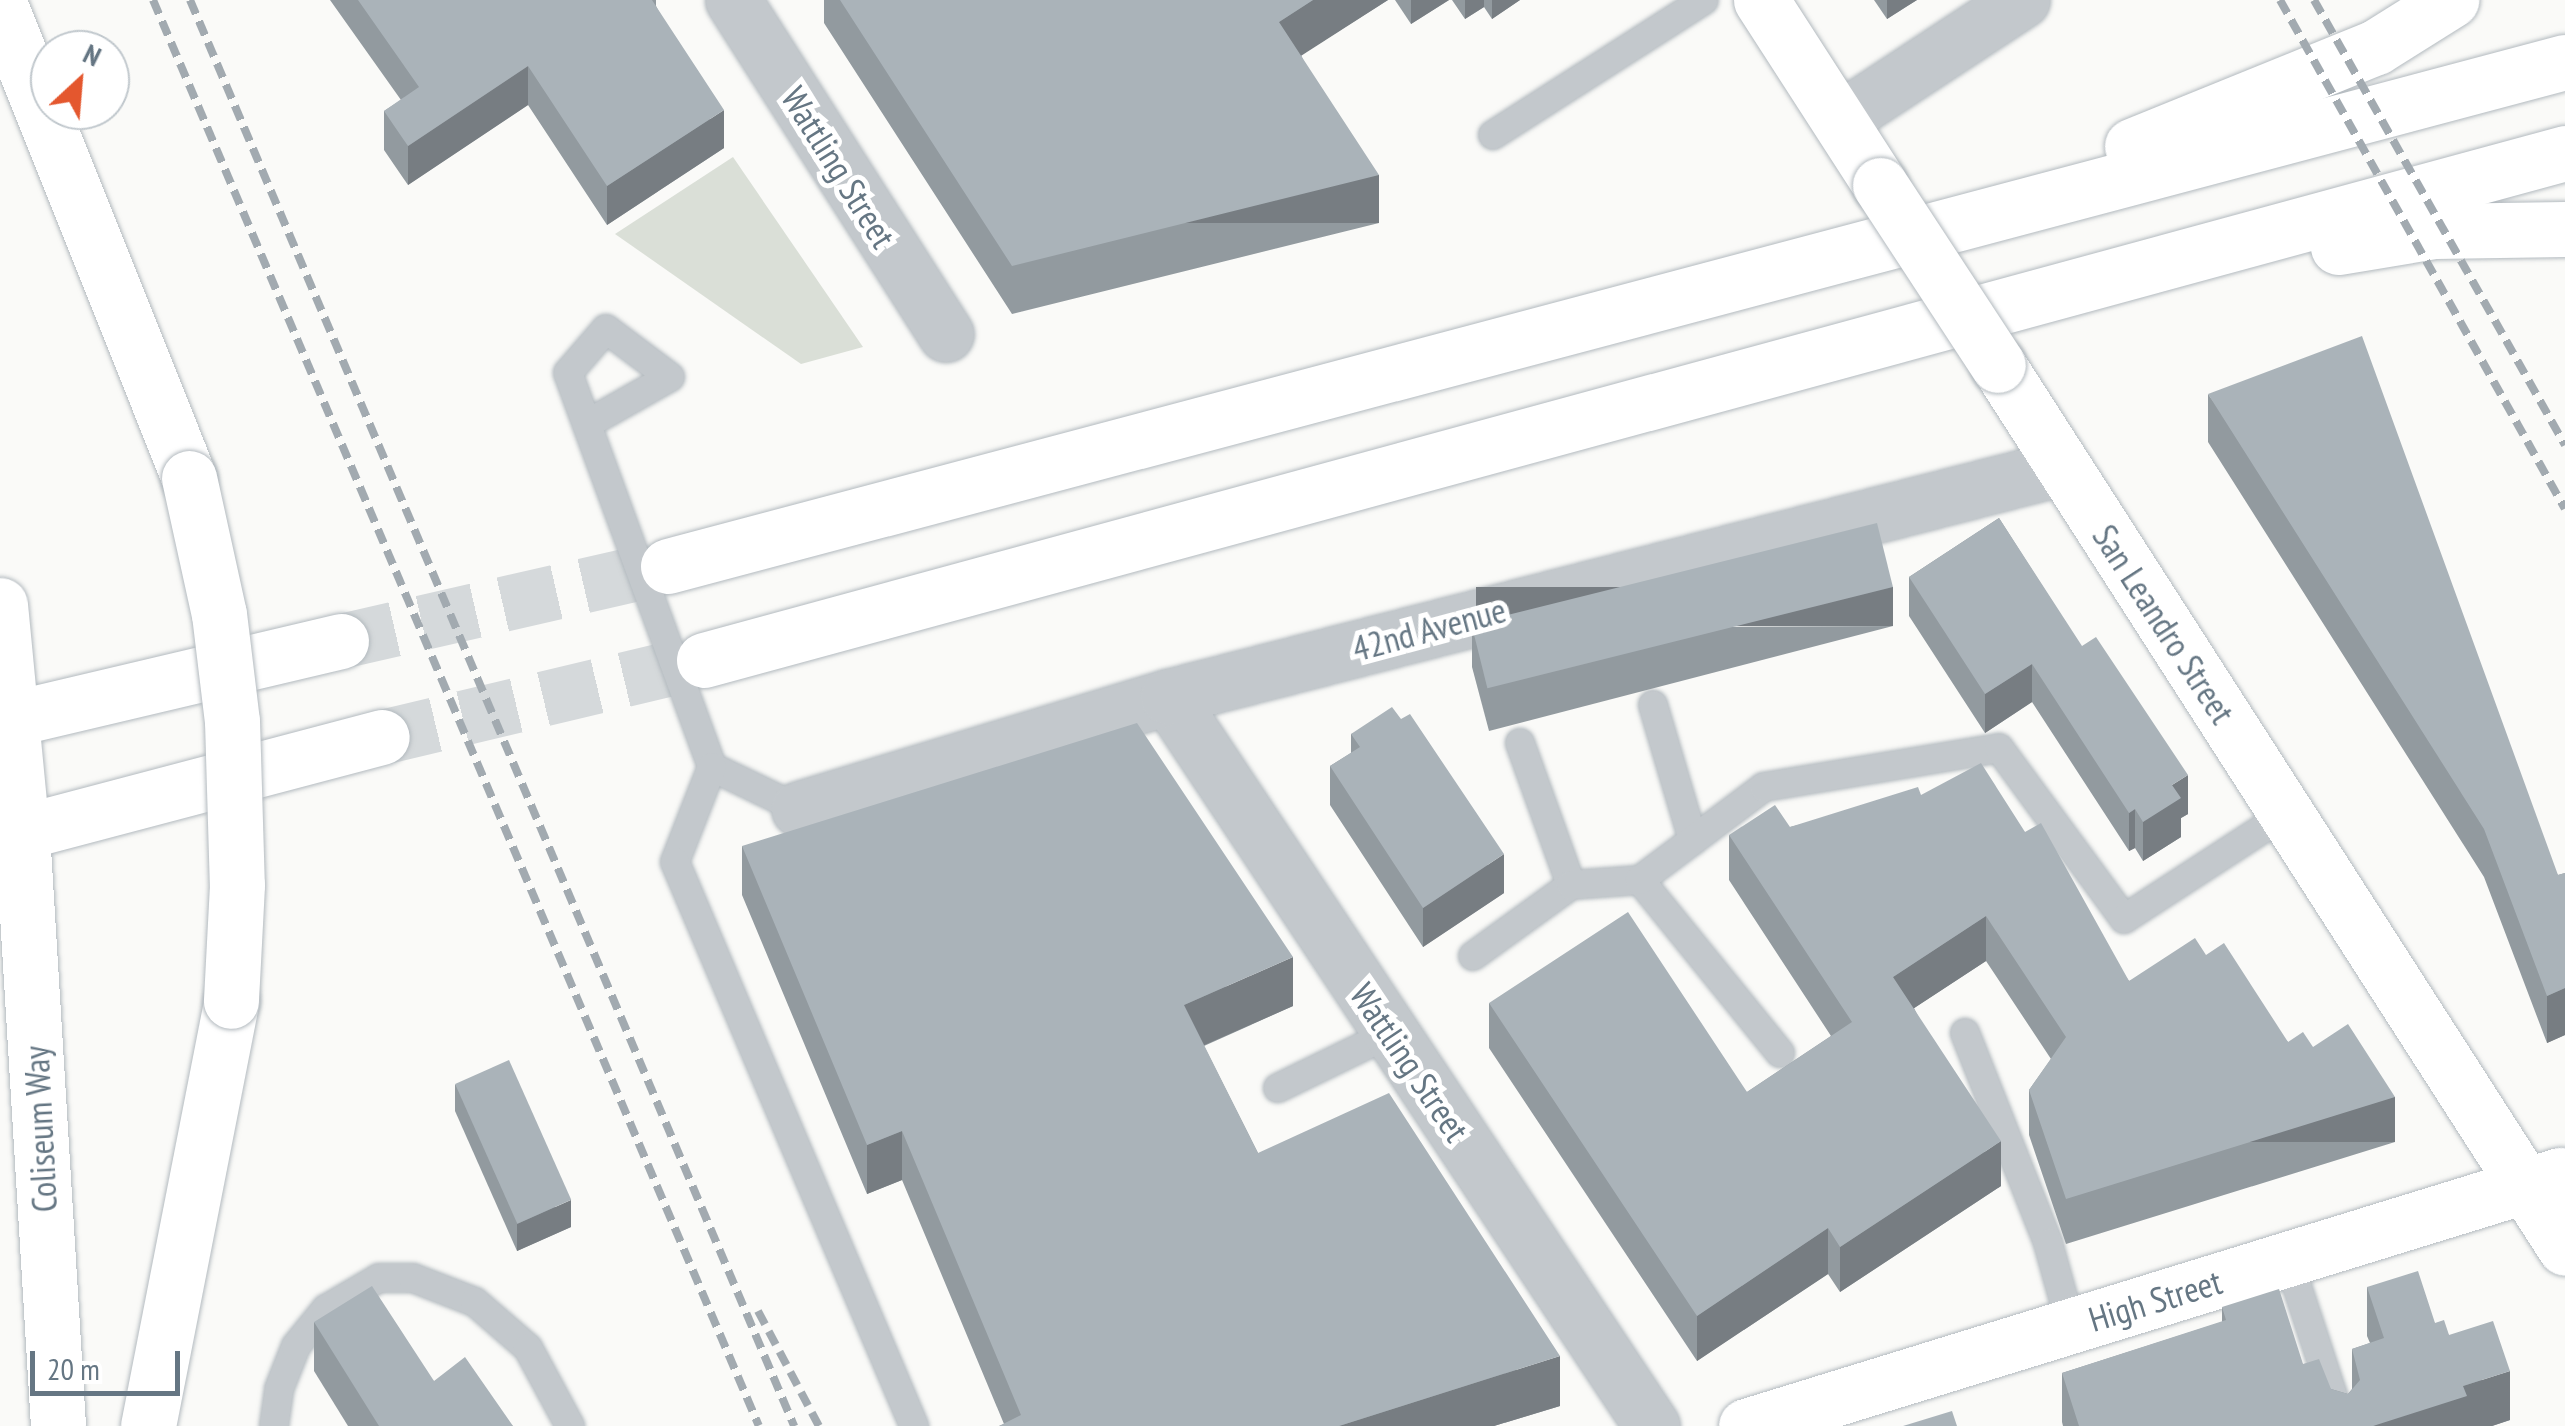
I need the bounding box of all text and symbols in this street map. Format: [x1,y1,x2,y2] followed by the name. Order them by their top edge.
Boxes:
[30,30,130,130] north arrow
[78,34,107,74] text: N
[773,79,905,255] street label: Wattling Street
[2084,517,2244,731] street label: San Leandro Street
[1347,588,1511,670] street label: 42nd Avenue
[1342,975,1478,1149] street label: Wattling Street
[15,1044,65,1214] street label: Coliseum Way
[2083,1260,2227,1340] street label: High Street
[35,1331,185,1393] scale bar
[47,1349,100,1388] text: 20 m

